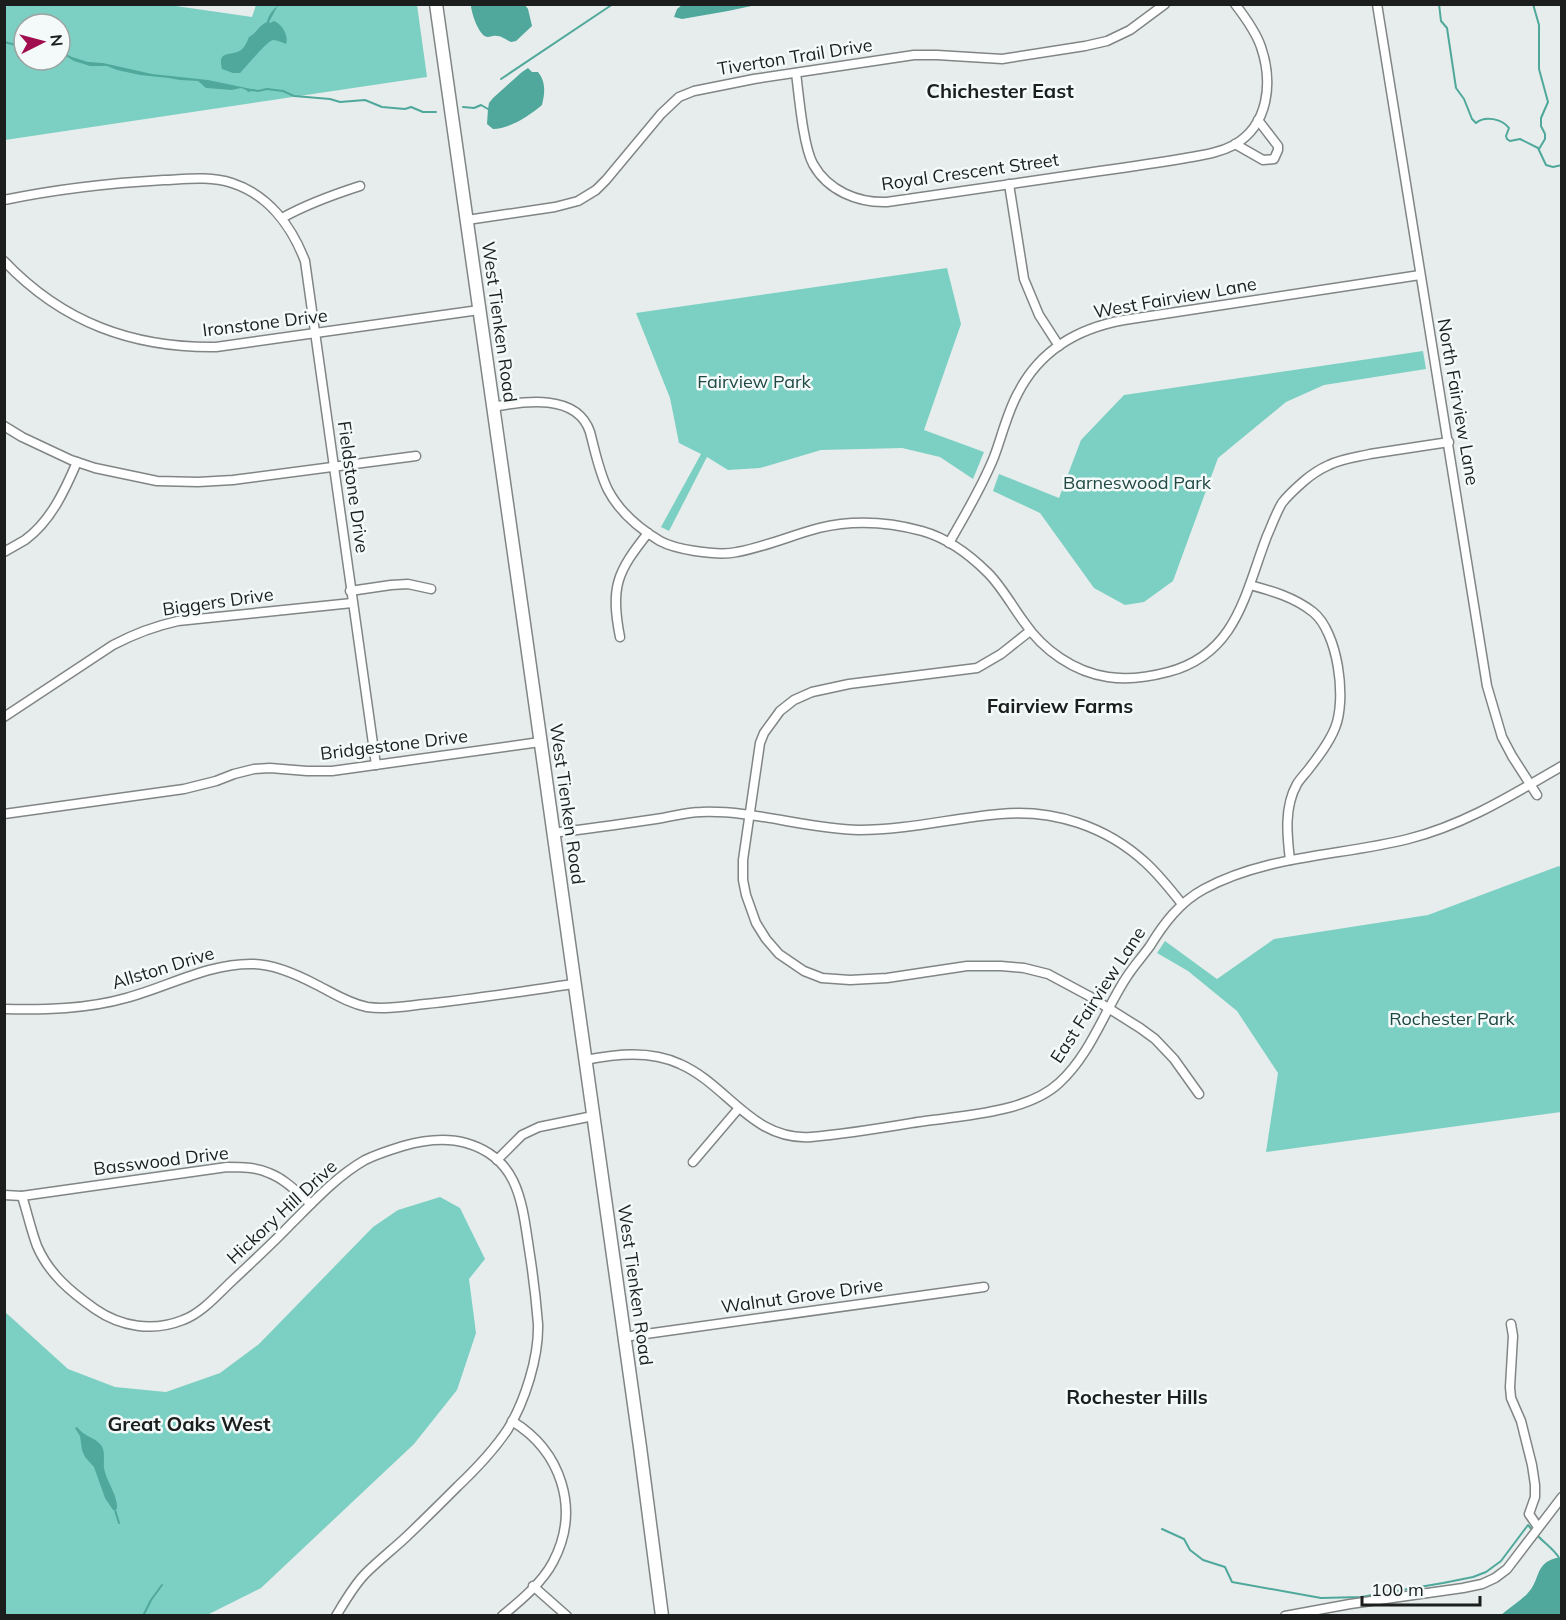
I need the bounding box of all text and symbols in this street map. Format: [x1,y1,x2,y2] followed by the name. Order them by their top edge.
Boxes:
[12,12,72,72] north arrow
[46,33,67,47] text: N
[716,33,874,80] street label: Tiverton Trail Drive
[926,78,1074,103] district label: Chichester East
[880,148,1060,195] street label: Royal Crescent Street
[477,240,522,404] street label: West Tienken Road
[1092,272,1258,323] street label: West Fairview Lane
[201,303,329,342] street label: Ironstone Drive
[1432,317,1484,487] street label: North Fairview Lane
[697,370,812,393] park label: Fairview Park
[333,419,374,554] street label: Fieldstone Drive
[1063,471,1212,494] park label: Barneswood Park
[161,582,275,621] street label: Biggers Drive
[987,693,1133,718] district label: Fairview Farms
[545,722,590,886] street label: West Tienken Road
[319,724,469,765] street label: Bridgestone Drive
[1045,922,1150,1067] street label: East Fairview Lane
[109,941,217,994] street label: Allston Drive
[1389,1007,1516,1030] park label: Rochester Park
[92,1141,230,1180] street label: Basswood Drive
[222,1155,342,1269] street label: Hickory Hill Drive
[613,1203,658,1367] street label: West Tienken Road
[720,1273,884,1318] street label: Walnut Grove Drive
[1066,1384,1208,1409] district label: Rochester Hills
[107,1411,271,1436] district label: Great Oaks West
[1362,1569,1480,1607] scale bar
[1371,1578,1424,1601] text: 100 m

